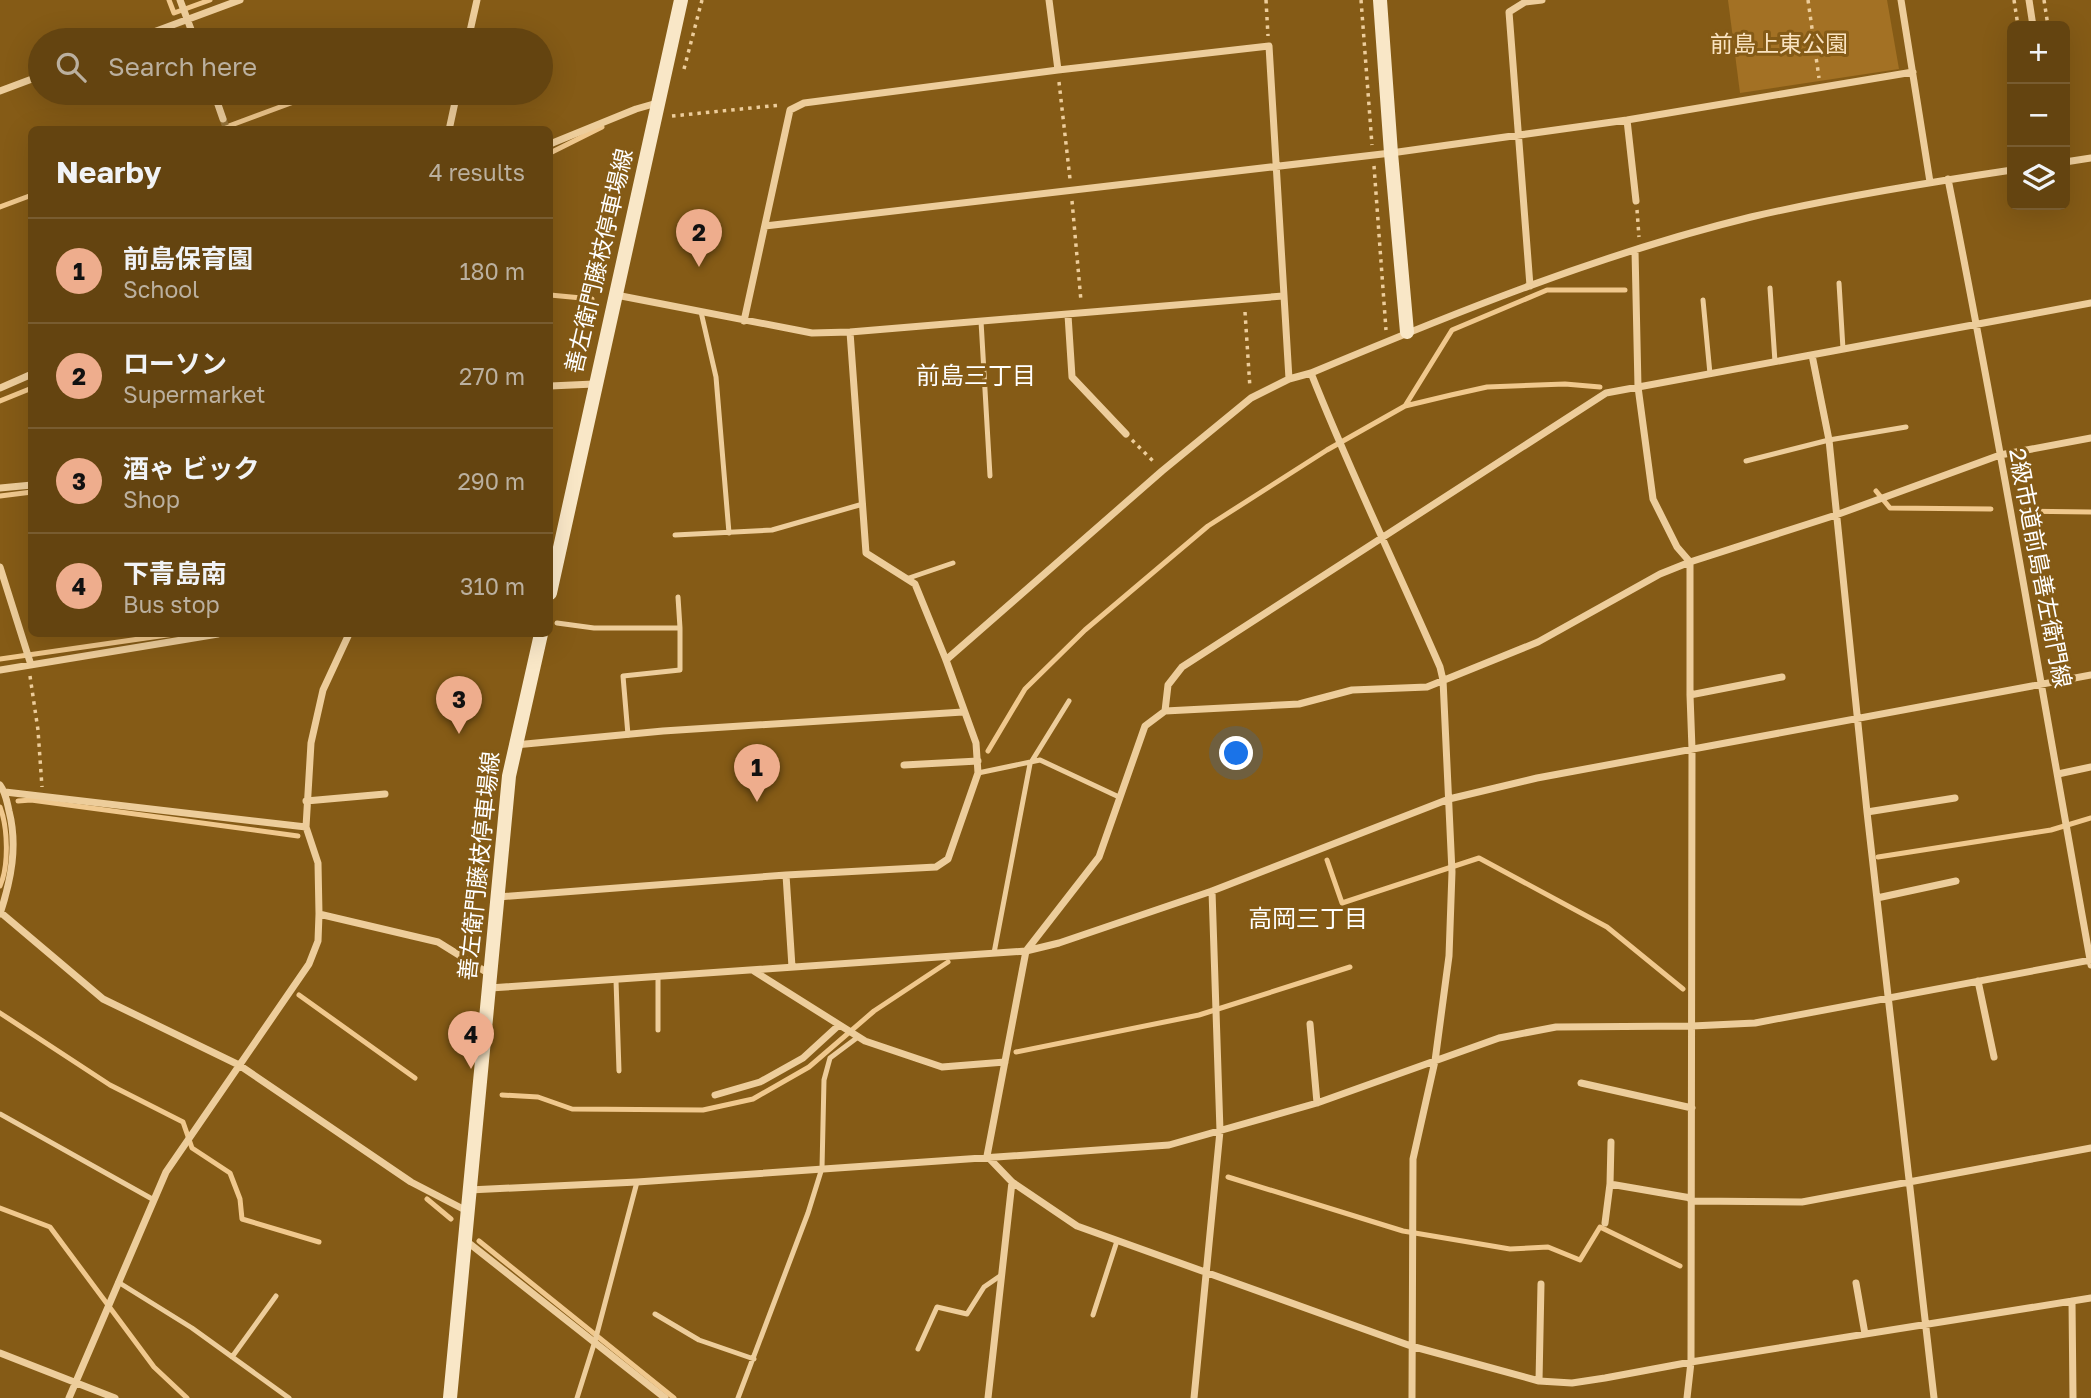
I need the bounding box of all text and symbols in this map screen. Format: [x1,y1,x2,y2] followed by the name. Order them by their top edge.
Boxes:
[2007,21,2070,210] map controls
[2007,21,2070,84] button: +
[28,28,553,105] search box
[1710,29,1848,57] park label: 前島上東公園
[52,48,90,86] icon: search
[108,51,257,82] text: Search here
[2007,84,2070,147] button: −
[559,146,638,376] street label: 善左衛門藤枝停車場線
[2007,147,2070,210] button: layers
[56,154,161,190] text: Nearby
[429,158,525,186] text: 4 results
[676,209,722,267] pin: 2
[123,243,253,274] text: 前島保育園
[73,257,85,285] text: 1
[459,257,525,285] text: 180 m
[123,275,199,303] text: School
[123,348,227,379] text: ローソン
[916,360,1036,389] district label: 前島三丁目
[72,362,86,390] text: 2
[459,362,525,390] text: 270 m
[123,380,266,408] text: Supermarket
[2004,446,2078,690] street label: 2級市道前島善左衛門線
[123,453,260,484] text: 酒ゃ ビック
[72,467,86,495] text: 3
[457,467,525,495] text: 290 m
[123,485,180,513] text: Shop
[123,558,227,589] text: 下青島南
[72,572,86,600] text: 4
[460,572,525,600] text: 310 m
[123,590,220,618] text: Bus stop
[436,676,482,734] pin: 3
[1219,736,1253,770] your location
[734,744,780,802] pin: 1
[452,750,504,982] street label: 善左衛門藤枝停車場線
[1248,903,1368,932] district label: 高岡三丁目
[448,1011,494,1069] pin: 4

